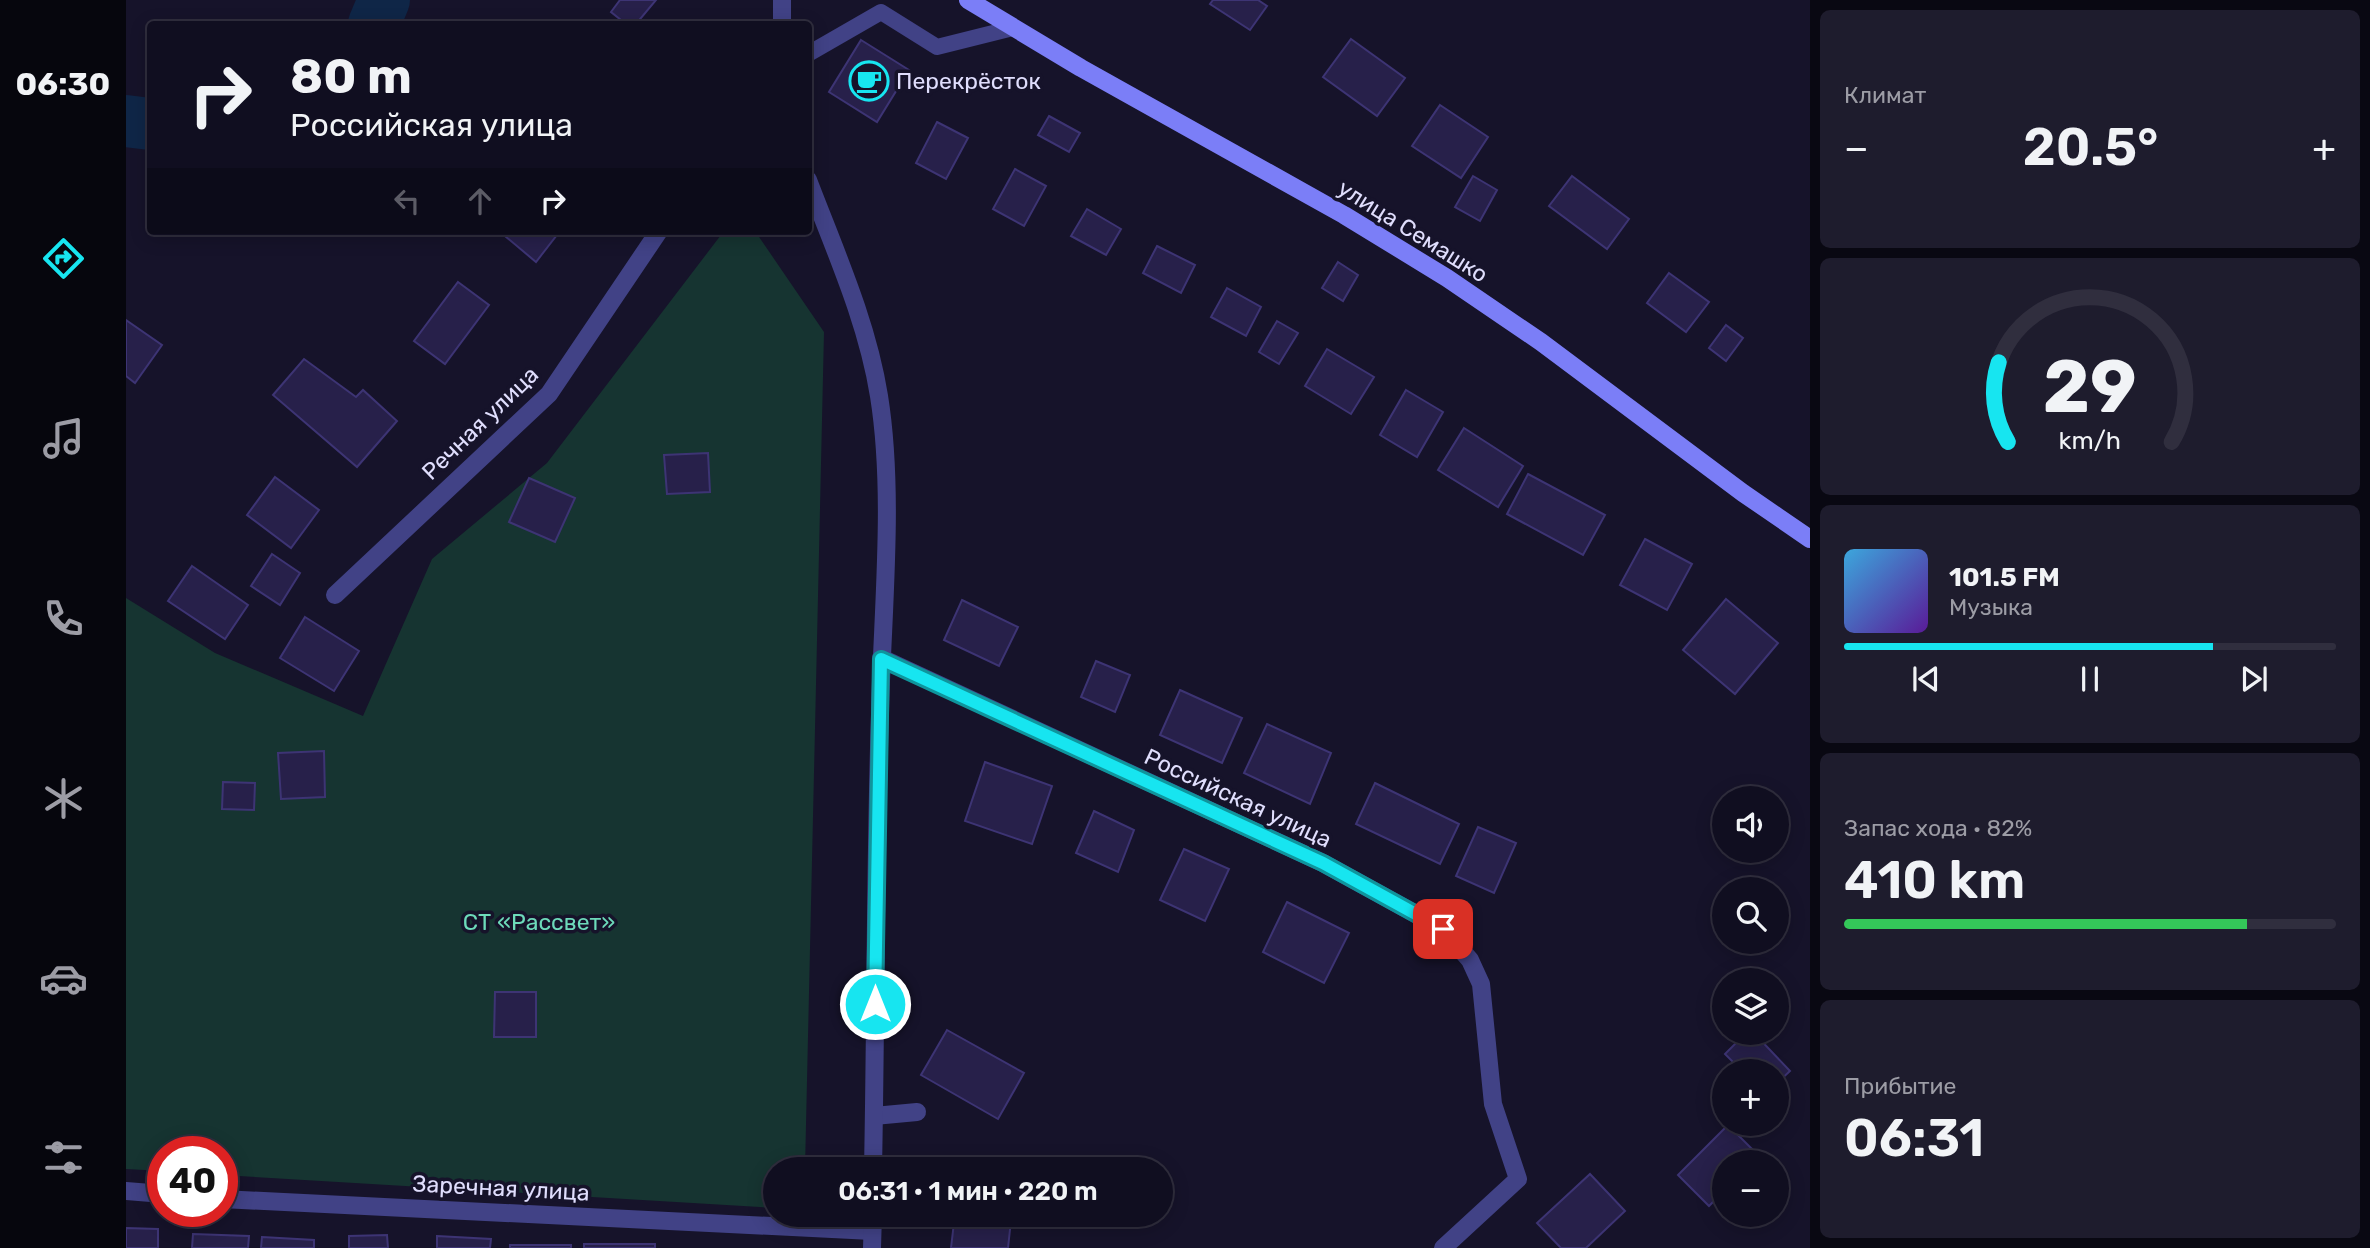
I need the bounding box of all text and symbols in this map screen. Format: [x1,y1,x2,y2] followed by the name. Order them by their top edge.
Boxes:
[290,47,412,105] text: 80 m
[175,49,266,140] icon: right
[848,60,890,102] cafe icon: Перекрёсток
[16,65,110,103] text: 06:30
[896,67,1041,95] place label: Перекрёсток
[1844,81,1926,109] text: Климат
[290,106,573,144] text: Российская улица
[2023,116,2158,178] text: 20.5°
[1844,125,1869,171] text: −
[2312,125,2336,171] text: +
[1333,174,1493,288] street label: улица Семашко
[388,182,426,220] icon: left
[461,182,499,220] icon: ahead
[534,182,572,220] icon: right
[39,234,88,283] icon: directions
[2043,345,2137,431] text: 29
[416,360,544,486] street label: Речная улица
[39,414,88,463] icon: music
[2059,426,2121,455] text: km/h
[1949,562,2060,593] text: 101.5 FM
[1949,593,2033,621] text: Музыка
[39,594,88,643] icon: phone
[1907,660,1945,698] icon: previous
[2071,660,2109,698] icon: pause
[2235,660,2273,698] icon: next
[1140,742,1336,854] street label: Российская улица
[39,774,88,823] icon: climate
[1712,786,1789,1227] map controls
[1712,786,1789,863] button: sound
[1844,814,2032,842] text: Запас хода · 82%
[1844,849,2025,911] text: 410 km
[1712,877,1789,954] button: search
[1413,899,1473,959] pin
[463,908,615,936] park label: СТ «Рассвет»
[1424,910,1462,948] icon: arrive
[39,954,88,1003] icon: car
[838,967,912,1041] position arrow
[1712,968,1789,1045] button: layers
[1712,1059,1789,1136] button: +
[1844,1072,1956,1100] text: Прибытие
[1844,1107,1984,1169] text: 06:31
[39,1133,88,1182] icon: filters
[147,1136,238,1227] speed limit sign: 40
[1712,1150,1789,1227] button: −
[412,1169,590,1207] street label: Заречная улица
[838,1176,1098,1207] text: 06:31 · 1 мин · 220 m

